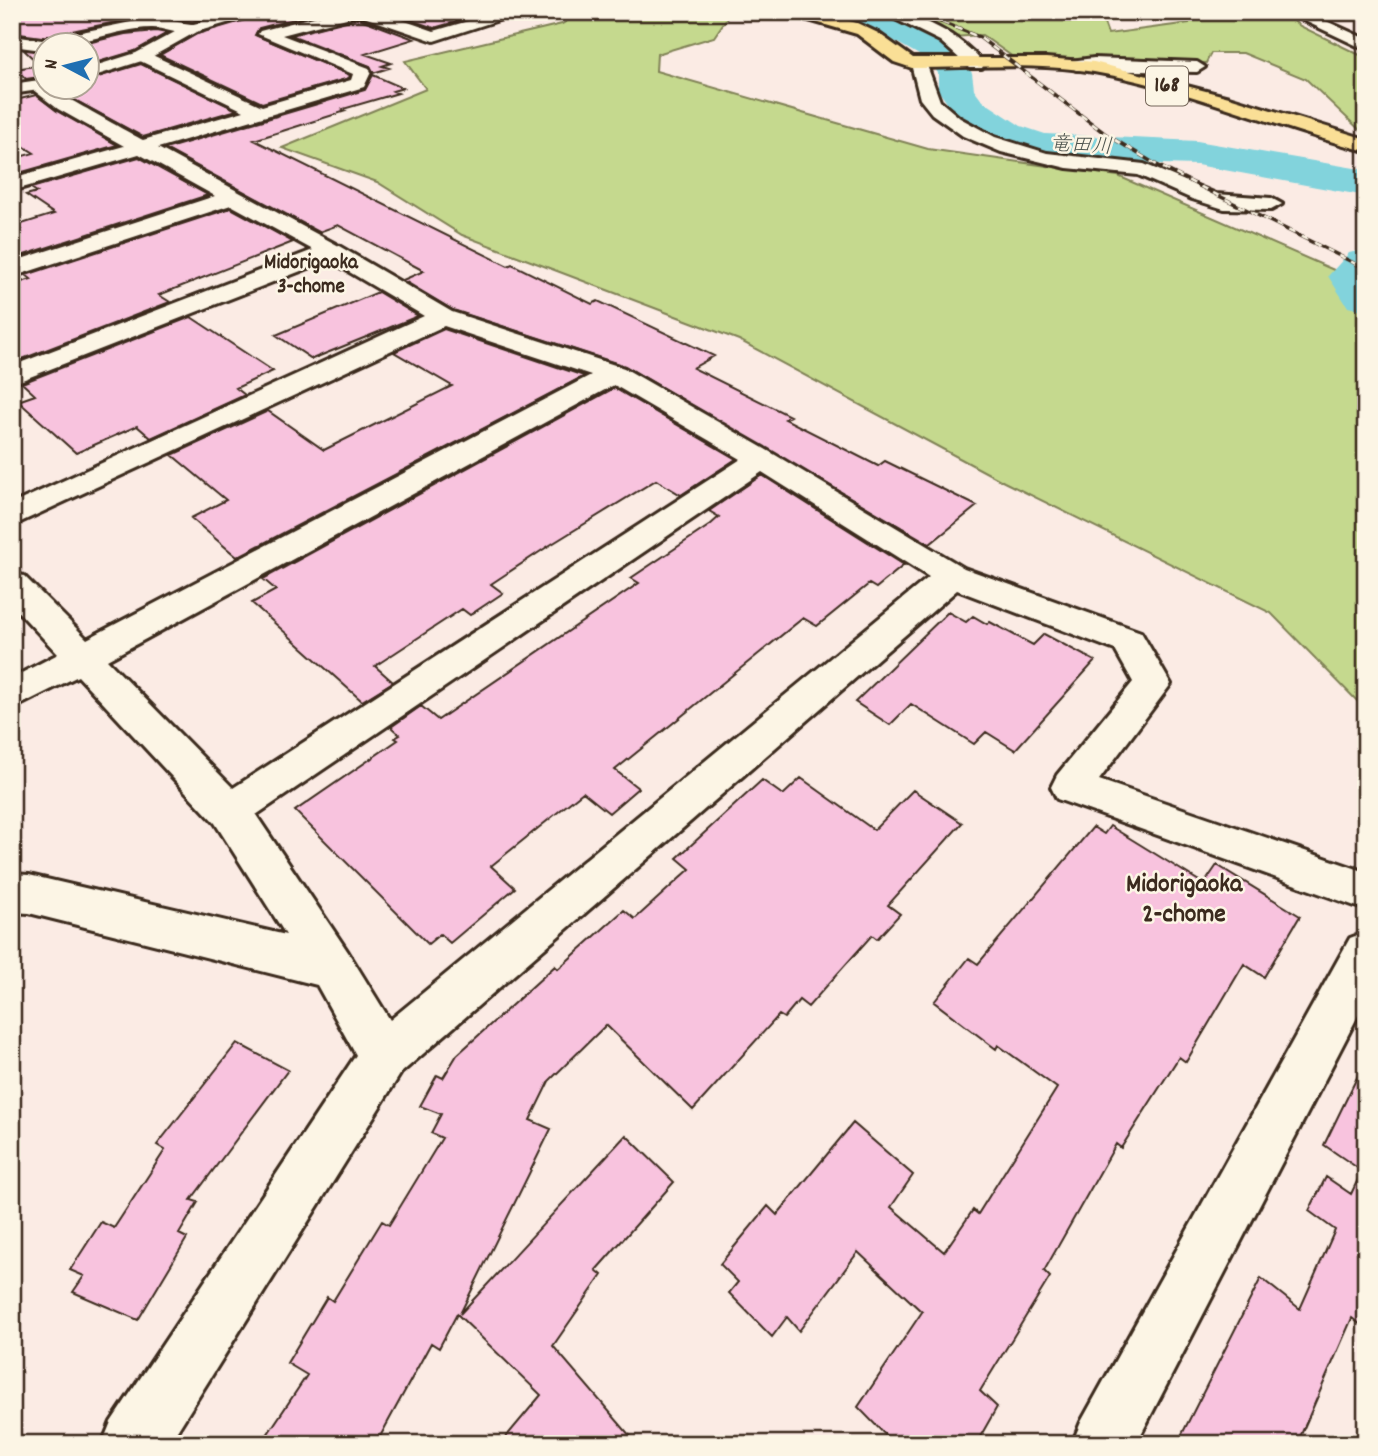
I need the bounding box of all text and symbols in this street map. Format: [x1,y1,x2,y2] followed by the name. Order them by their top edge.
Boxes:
[32,32,102,102] north arrow
[39,58,67,71] text: N
[1146,66,1188,106] road number: 168
[1049,130,1113,164] water label: 竜田川
[264,249,359,303] district label: Midorigaoka 3-chome
[1126,867,1243,934] district label: Midorigaoka 2-chome

